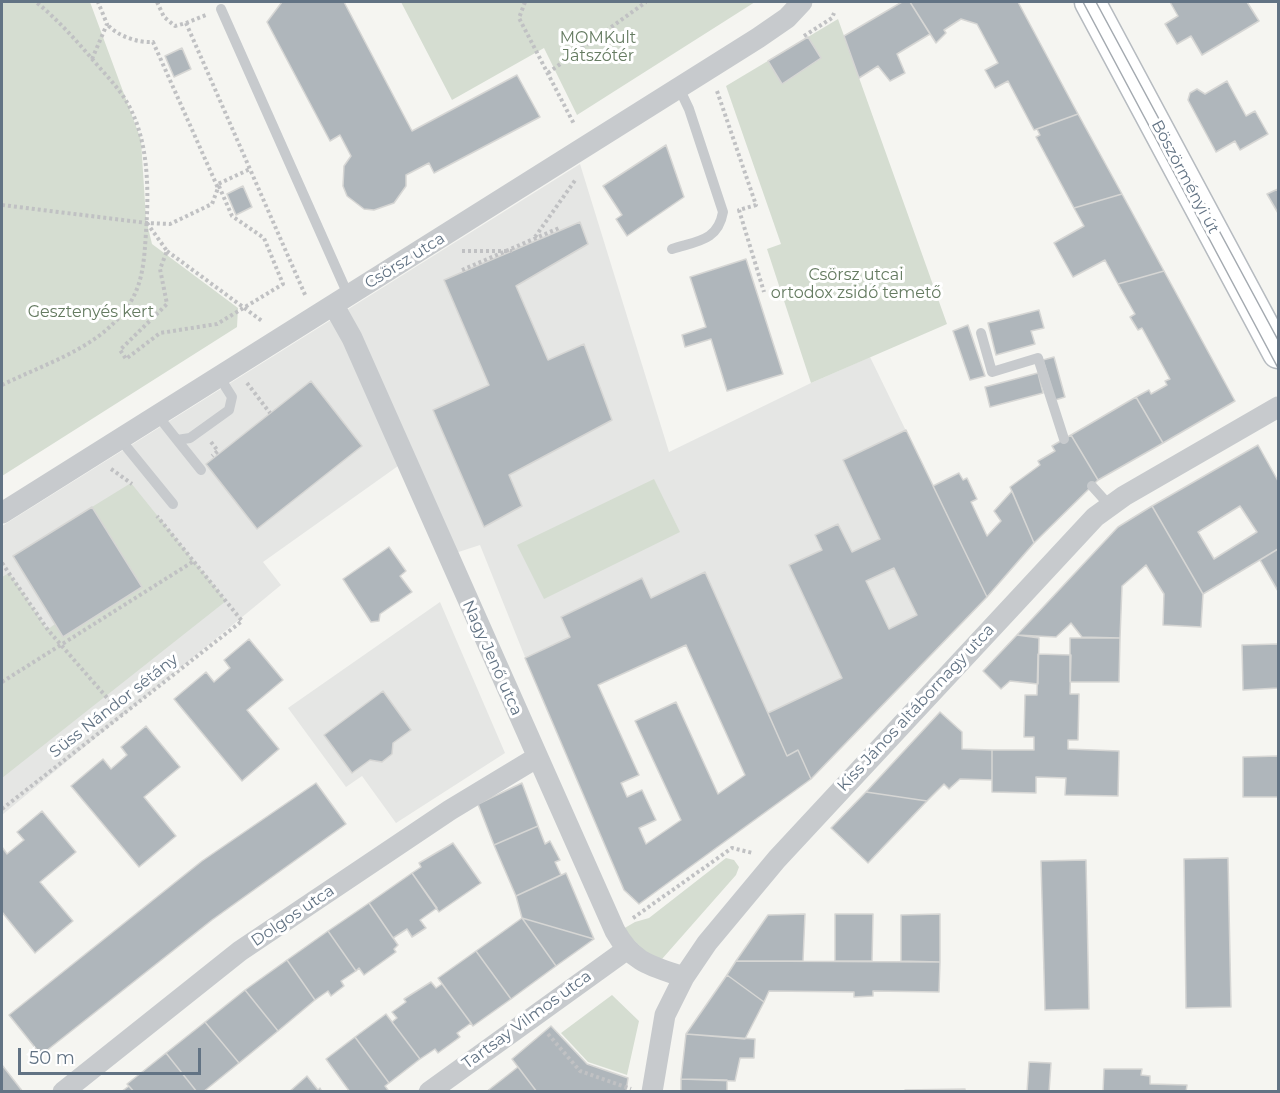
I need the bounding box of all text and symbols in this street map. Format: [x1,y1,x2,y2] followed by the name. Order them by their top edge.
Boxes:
[560,28,636,66] park label: MOMKult Játszótér
[1147,117,1223,237] street label: Böszörményi út
[361,229,449,293] street label: Csörsz utca
[771,265,941,303] park label: Csörsz utcai ortodox zsidó temető
[28,302,154,322] park label: Gesztenyés kert
[458,597,526,719] street label: Nagy Jenő utca
[833,620,999,796] street label: Kiss János altábornagy utca
[46,650,182,762] street label: Süss Nándor sétány
[248,881,338,951] street label: Dolgos utca
[459,967,595,1073] street label: Tartsay Vilmos utca
[21,1036,204,1074] scale bar
[29,1047,75,1069] text: 50 m

